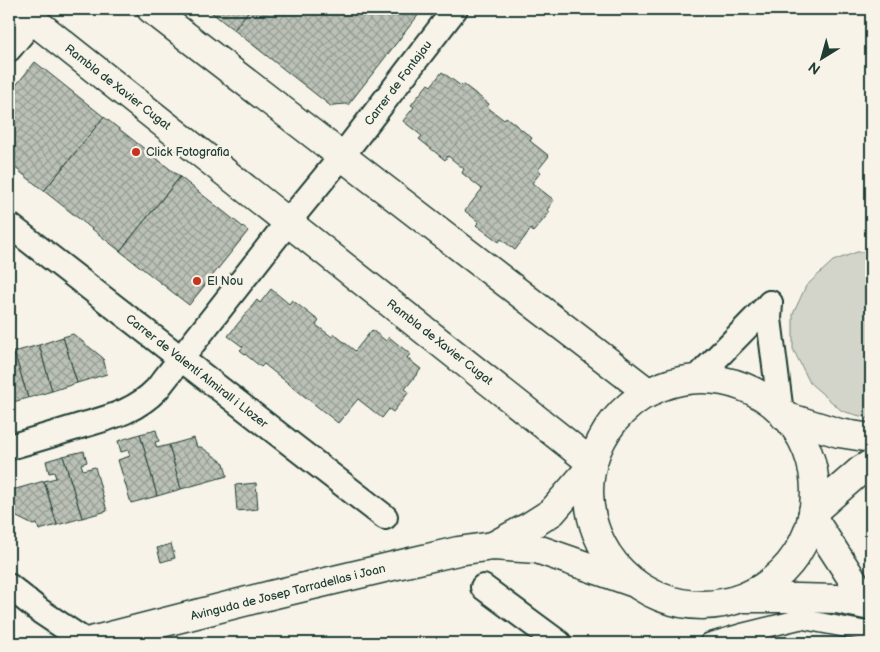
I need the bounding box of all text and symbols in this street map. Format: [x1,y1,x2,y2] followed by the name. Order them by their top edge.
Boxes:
[798,32,848,82] north arrow
[362,38,435,129] street label: Carrer de Fontajau
[62,41,174,134] street label: Rambla de Xavier Cugat
[805,58,824,78] text: N
[146,145,230,160] place label: Click Fotografia
[130,146,142,158] marker: Click Fotografia
[207,274,243,289] place label: El Nou
[191,275,203,287] marker: El Nou
[384,296,496,389] street label: Rambla de Xavier Cugat
[123,311,271,432] street label: Carrer de Valentí Almirall i Llozer
[189,561,387,624] street label: Avinguda de Josep Tarradellas i Joan

